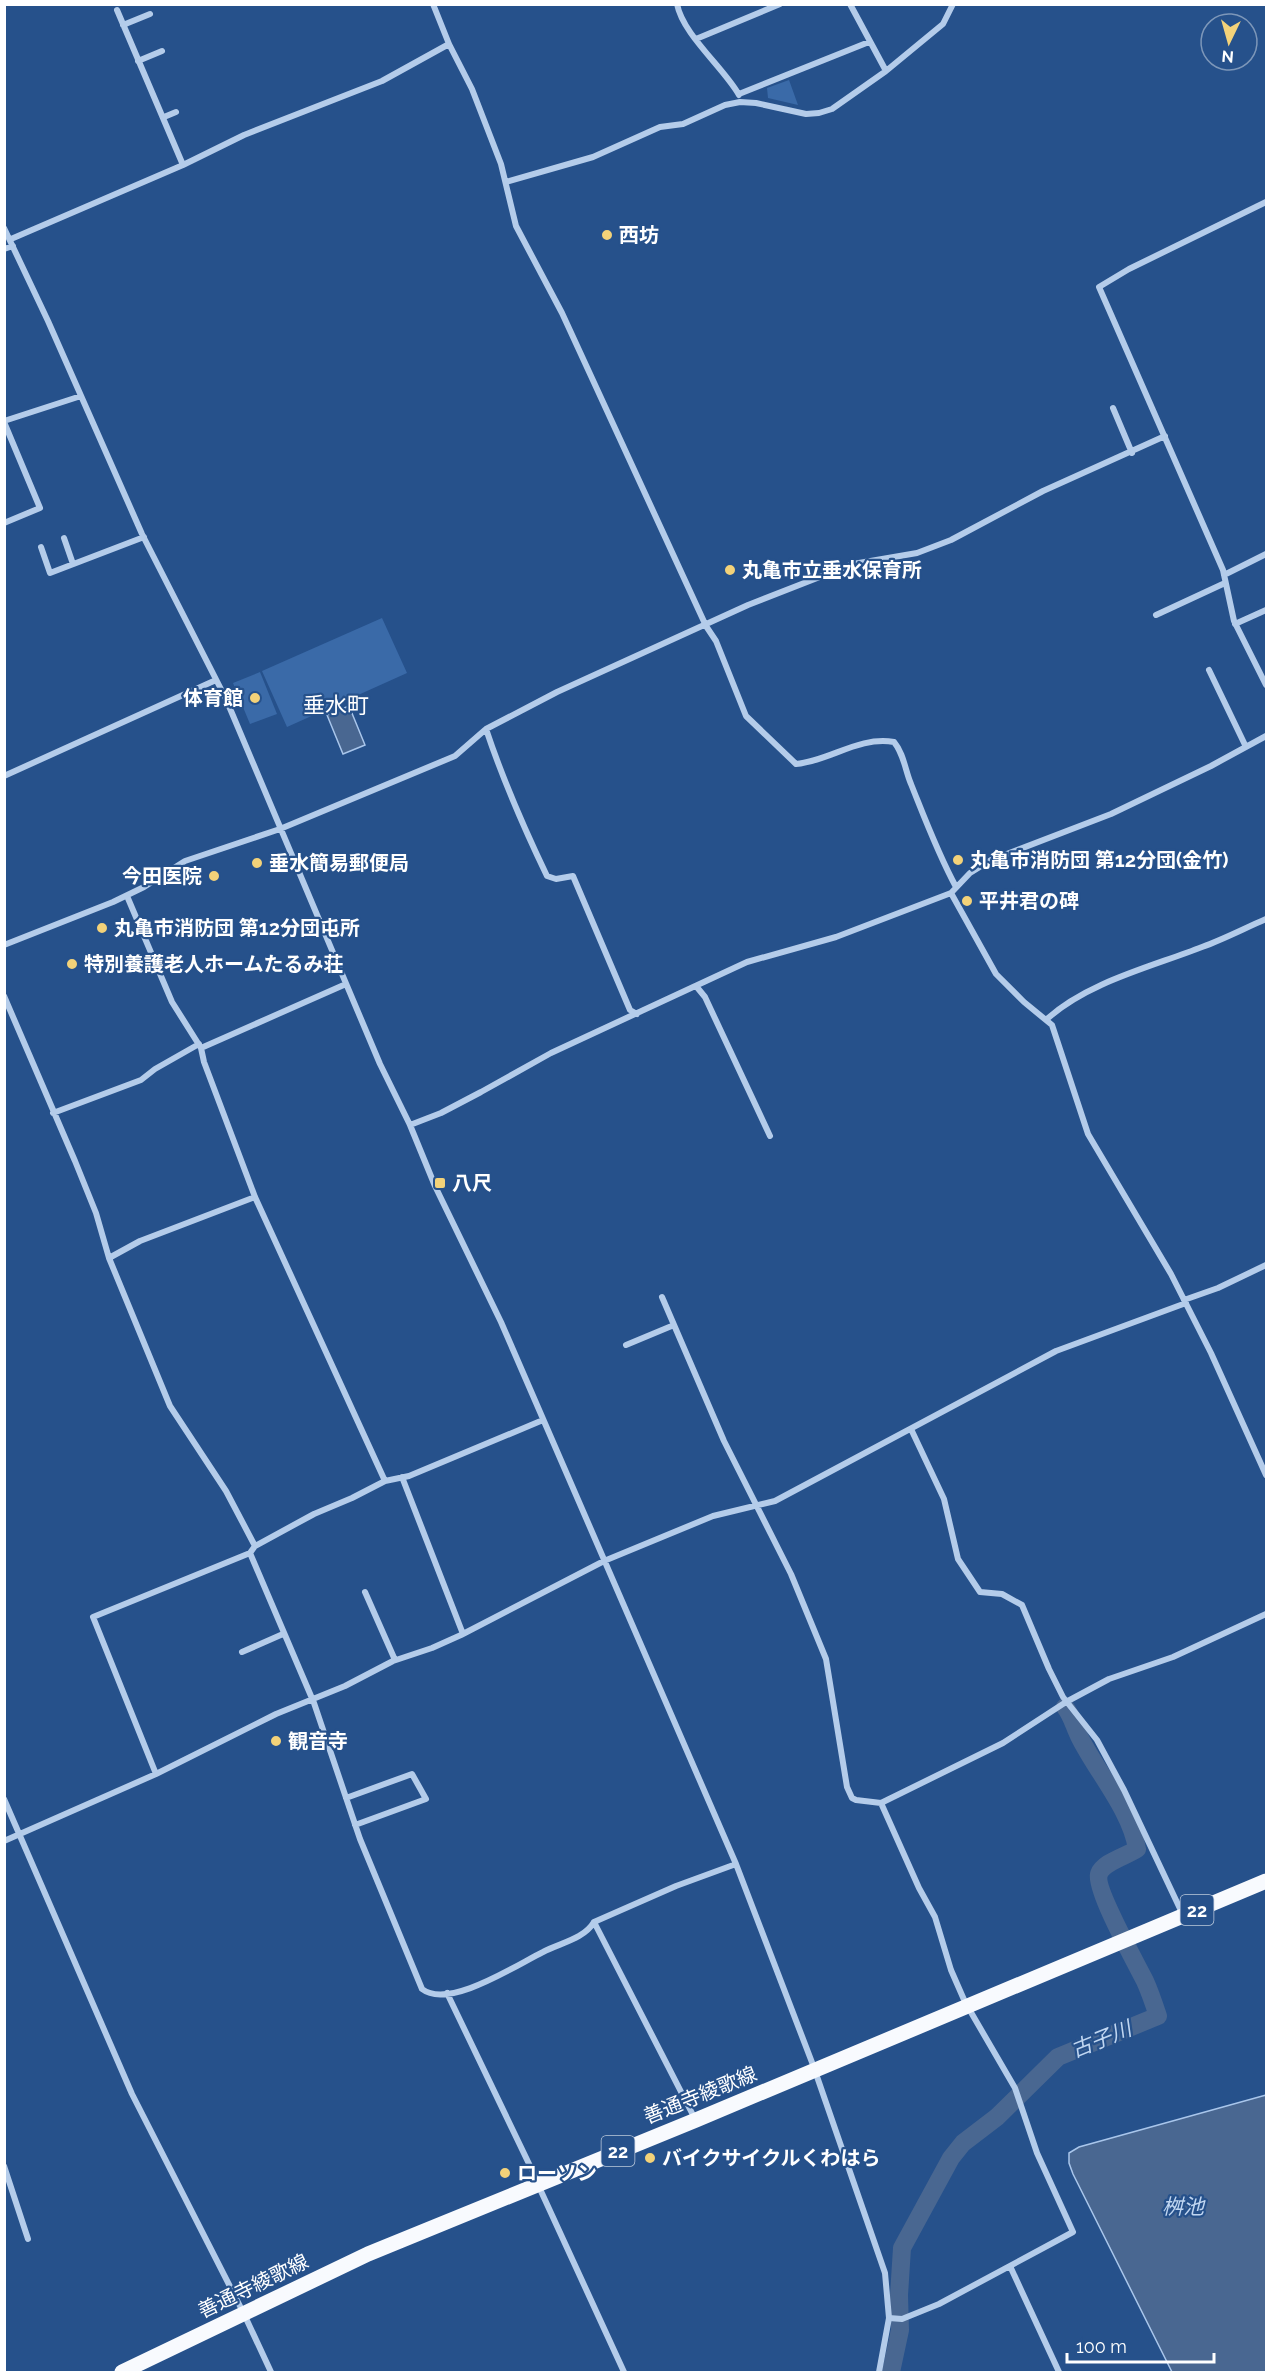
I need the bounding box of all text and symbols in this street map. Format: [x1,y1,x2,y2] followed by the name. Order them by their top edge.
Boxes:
[1199,12,1259,72] north arrow
[1221,46,1235,66] text: N
[619,223,659,247] place label: 西坊
[600,228,614,242] marker: 西坊
[742,558,922,582] place label: 丸亀市立垂水保育所
[723,563,737,577] marker: 丸亀市立垂水保育所
[183,686,243,710] place label: 体育館
[248,691,262,705] marker: 体育館
[303,692,369,718] district label: 垂水町
[970,848,1228,872] place label: 丸亀市消防団 第12分団(金竹)
[269,851,409,875] place label: 垂水簡易郵便局
[951,853,965,867] marker: 丸亀市消防団 第12分団(金竹)
[250,856,264,870] marker: 垂水簡易郵便局
[122,864,202,888] place label: 今田医院
[207,869,221,883] marker: 今田医院
[979,889,1079,913] place label: 平井君の碑
[960,894,974,908] marker: 平井君の碑
[114,916,360,940] place label: 丸亀市消防団 第12分団屯所
[95,921,109,935] marker: 丸亀市消防団 第12分団屯所
[84,952,343,976] place label: 特別養護老人ホームたるみ荘
[65,957,79,971] marker: 特別養護老人ホームたるみ荘
[452,1171,492,1195] place label: 八尺
[433,1176,447,1190] marker: 八尺
[288,1729,348,1753] place label: 観音寺
[269,1734,283,1748] marker: 観音寺
[1180,1895,1214,1925] road number: 22
[1067,2015,1137,2062] water label: 古子川
[640,2061,760,2129] street label: 善通寺綾歌線
[602,2136,634,2166] road number: 22
[662,2146,881,2170] place label: バイクサイクルくわはら
[643,2151,657,2165] marker: バイクサイクルくわはら
[517,2161,597,2185] place label: ローソン
[498,2166,512,2180] marker: ローソン
[1162,2194,1206,2219] water label: 桝池
[194,2249,312,2323] street label: 善通寺綾歌線
[1067,2326,1214,2364] scale bar
[1076,2336,1127,2357] text: 100 m

